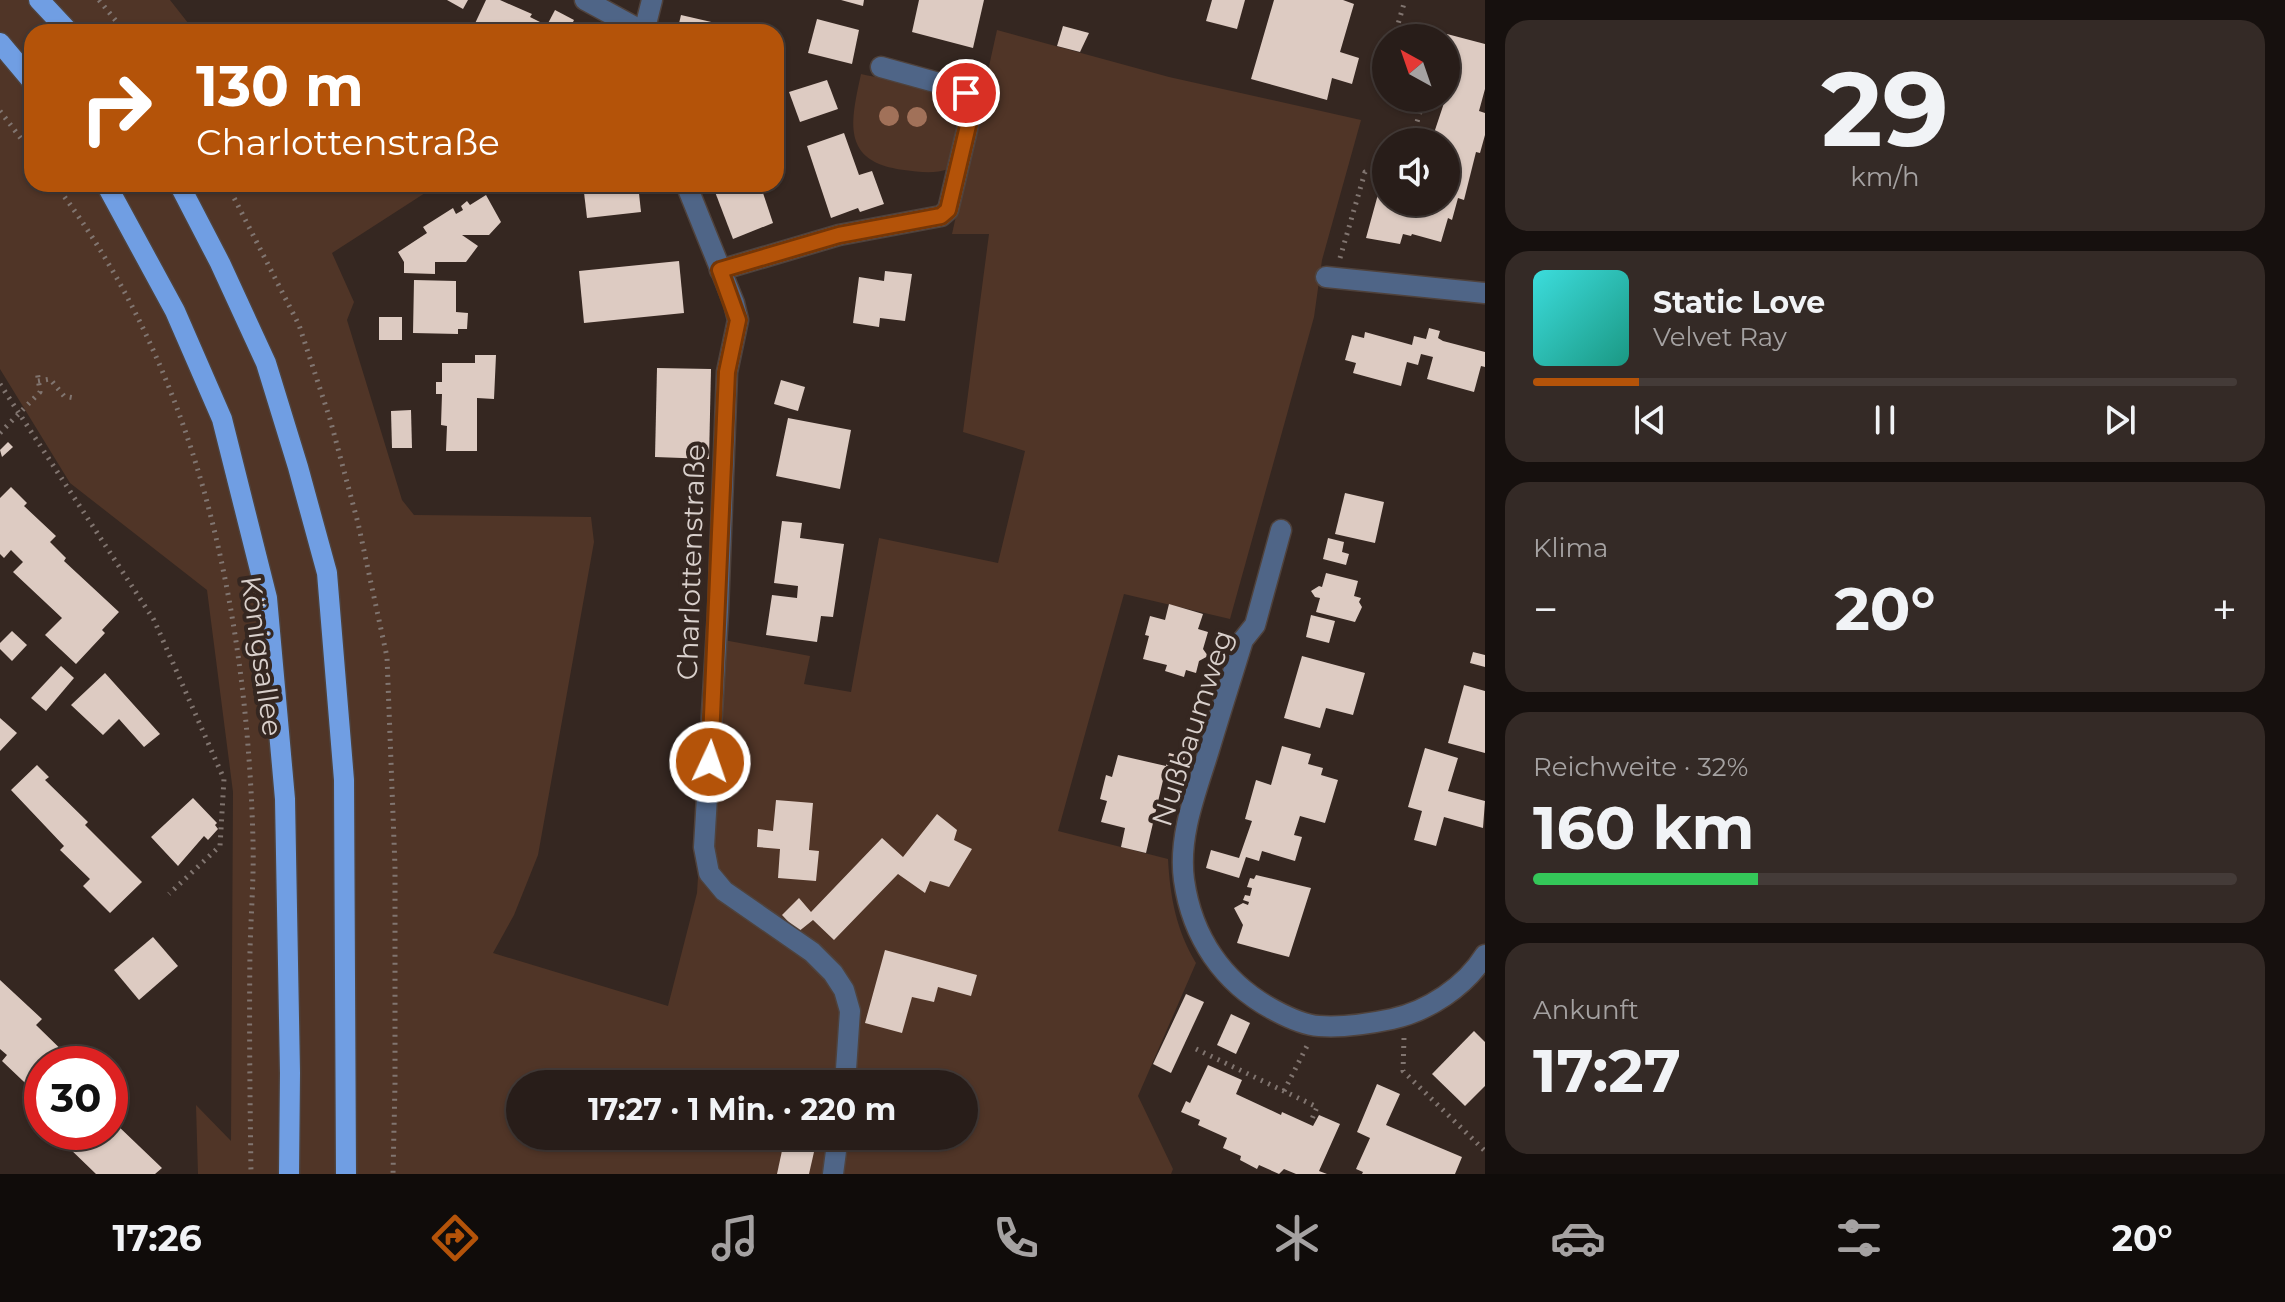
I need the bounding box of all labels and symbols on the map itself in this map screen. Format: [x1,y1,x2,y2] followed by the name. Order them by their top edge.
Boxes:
[1372,24,1460,112] north arrow
[932,59,1000,127] pin
[670,443,712,681] street label: Charlottenstraße
[234,574,290,738] street label: Königsallee
[1144,626,1240,830] street label: Nußbaumweg
[668,720,752,804] position arrow
[24,1046,128,1150] speed limit sign: 30

